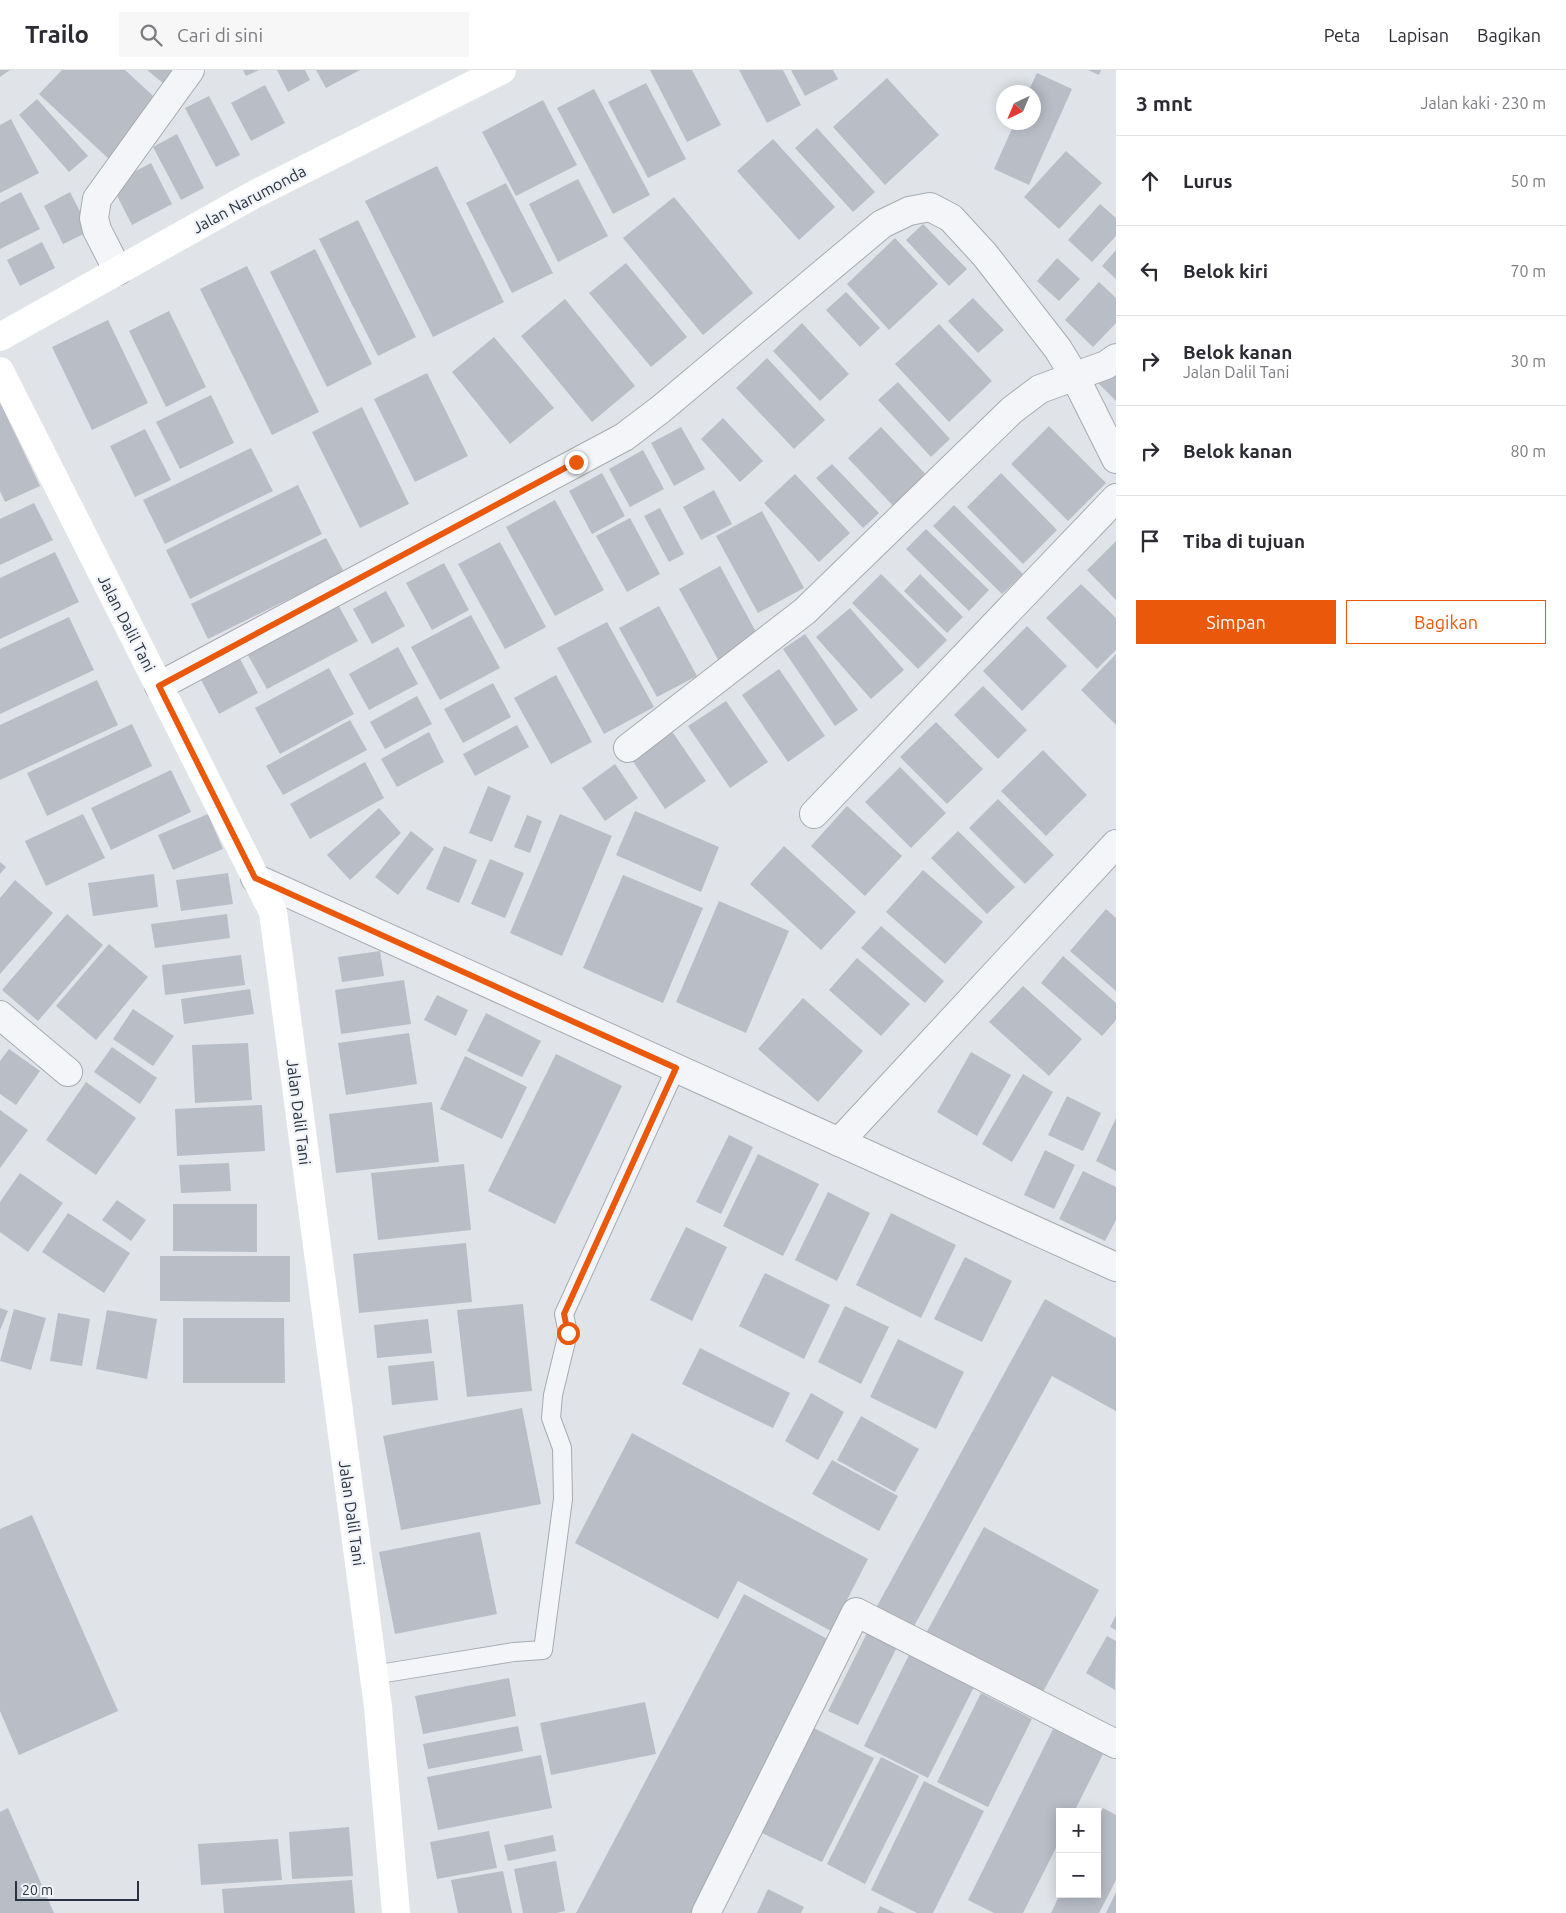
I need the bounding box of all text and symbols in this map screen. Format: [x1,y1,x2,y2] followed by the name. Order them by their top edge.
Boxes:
[119,12,469,57] search box
[25,21,89,48] text: Trailo
[137,21,165,49] icon: search
[177,24,263,46] text: Cari di sini
[1324,25,1360,45] text: Peta
[1388,25,1449,45] text: Lapisan
[1477,25,1541,45] text: Bagikan
[996,85,1041,130] north arrow
[1136,91,1192,115] text: 3 mnt
[1421,94,1546,112] text: Jalan kaki · 230 m
[189,161,309,237] street label: Jalan Narumonda
[1136,167,1164,195] icon: ahead
[1183,170,1232,192] text: Lurus
[1510,172,1546,190] text: 50 m
[1136,257,1164,285] icon: left
[1183,260,1268,282] text: Belok kiri
[1510,262,1546,280] text: 70 m
[1183,341,1292,363] text: Belok kanan
[1136,347,1164,375] icon: right
[1510,352,1546,370] text: 30 m
[1183,363,1289,381] text: Jalan Dalil Tani
[1136,437,1164,465] icon: right
[1183,440,1292,462] text: Belok kanan
[1510,442,1546,460] text: 80 m
[565,451,588,474] route end
[1136,527,1164,555] icon: arrive
[1183,530,1305,552] text: Tiba di tujuan
[95,572,159,674] street label: Jalan Dalil Tani
[1136,600,1336,644] button: Simpan
[1346,600,1546,644] button: Bagikan
[284,1058,314,1166] street label: Jalan Dalil Tani
[557,1322,580,1345] route start
[336,1459,368,1567] street label: Jalan Dalil Tani
[1056,1808,1101,1898] map controls
[1056,1808,1101,1853] button: +
[1056,1853,1101,1898] button: −
[15,1878,139,1901] scale bar
[22,1882,53,1898] text: 20 m

